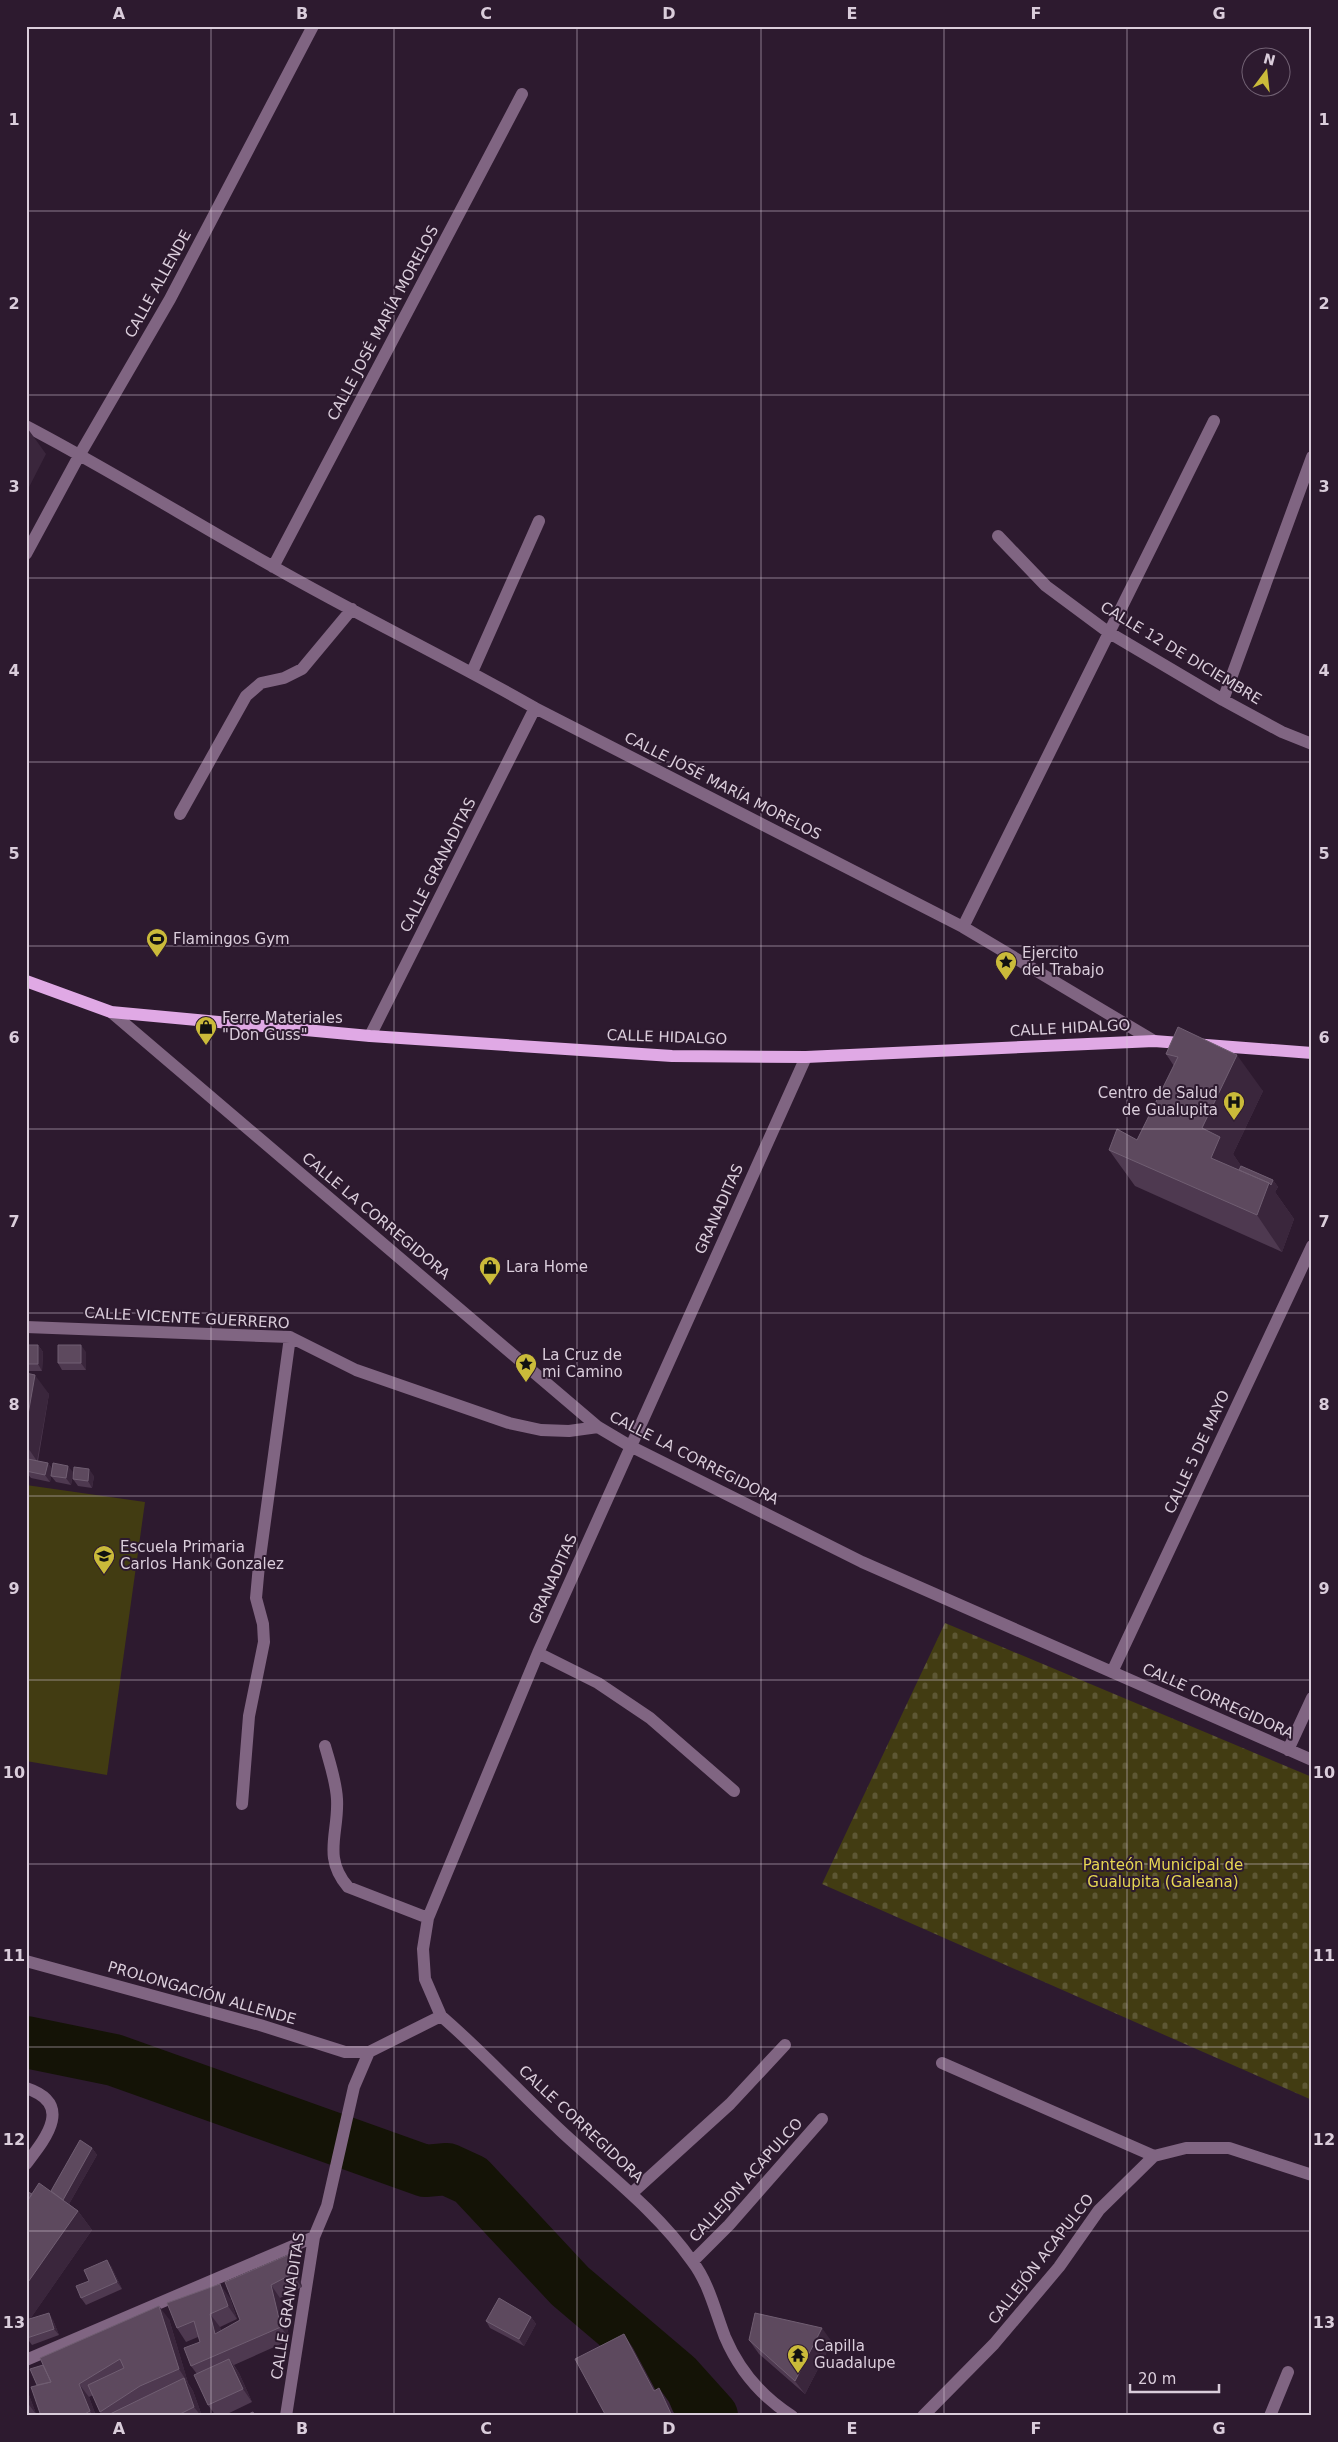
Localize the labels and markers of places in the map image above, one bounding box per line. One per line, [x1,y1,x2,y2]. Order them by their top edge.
sports icon: Flamingos Gym [145,927,169,958]
place label: Flamingos Gym [173,930,290,948]
place label: Ejercito del Trabajo [1022,944,1104,979]
place icon: Ejercito del Trabajo [994,950,1018,981]
place label: Ferre Materiales "Don Guss" [222,1009,343,1044]
shop icon: Ferre Materiales "Don Guss" [194,1015,218,1046]
place label: Centro de Salud de Gualupita [1098,1084,1218,1119]
hospital icon: Centro de Salud de Gualupita [1222,1090,1246,1121]
shop icon: Lara Home [478,1255,502,1286]
place label: Lara Home [506,1258,588,1276]
place label: La Cruz de mi Camino [542,1346,623,1381]
place icon: La Cruz de mi Camino [514,1352,538,1383]
place label: Escuela Primaria Carlos Hank Gonzalez [120,1538,284,1573]
school or university icon: Escuela Primaria Carlos Hank Gonzalez [92,1544,116,1575]
place label: Capilla Guadalupe [814,2337,895,2372]
temple icon: Capilla Guadalupe [786,2343,810,2374]

